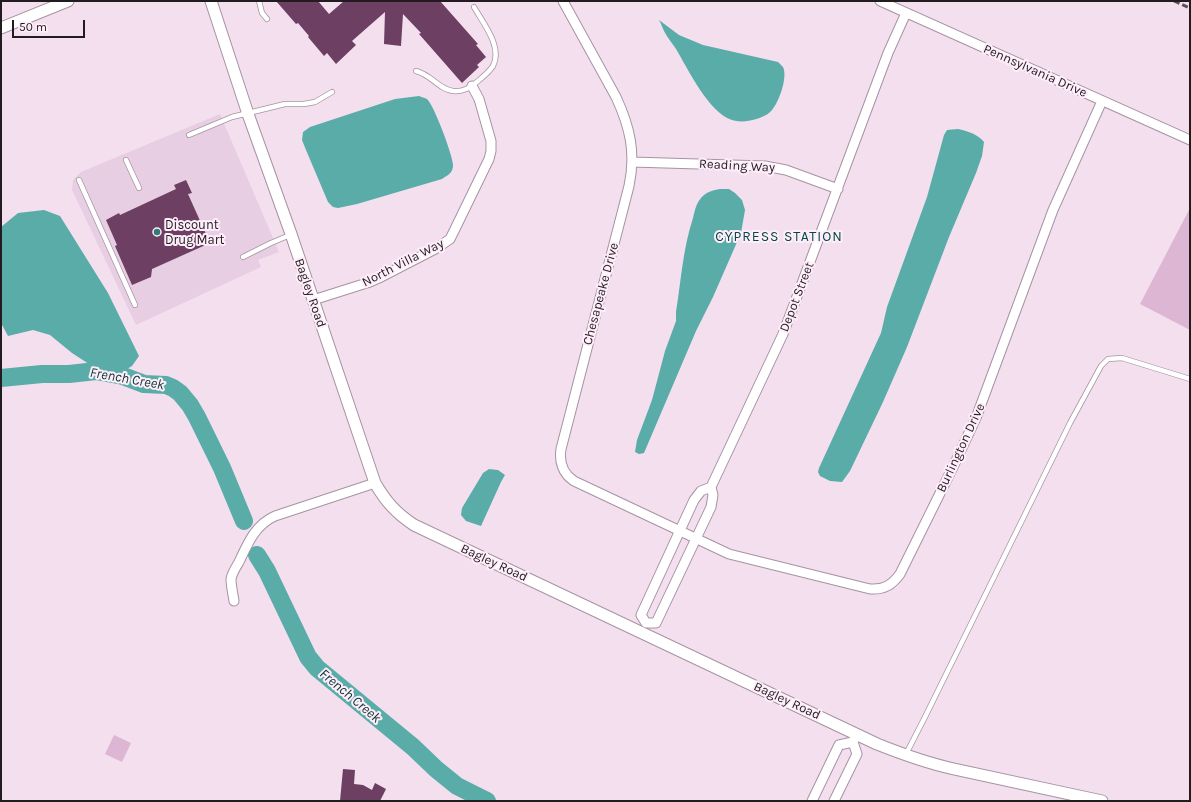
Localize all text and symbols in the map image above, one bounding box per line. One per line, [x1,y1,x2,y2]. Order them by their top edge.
scale bar [14,12,87,38]
text: 50 m [19,20,47,34]
street label: Pennsylvania Drive [981,41,1089,101]
street label: Reading Way [699,156,775,176]
place label: Discount Drug Mart [165,217,224,248]
marker: Discount Drug Mart [152,227,162,237]
district label: CYPRESS STATION [715,229,843,245]
street label: North Villa Way [360,236,446,290]
street label: Chesapeake Drive [580,241,622,347]
street label: Bagley Road [291,256,329,330]
street label: Depot Street [777,260,817,334]
water label: French Creek [89,364,165,394]
street label: Burlington Drive [934,401,988,495]
street label: Bagley Road [458,541,530,585]
water label: French Creek [316,665,384,727]
street label: Bagley Road [751,679,823,723]

